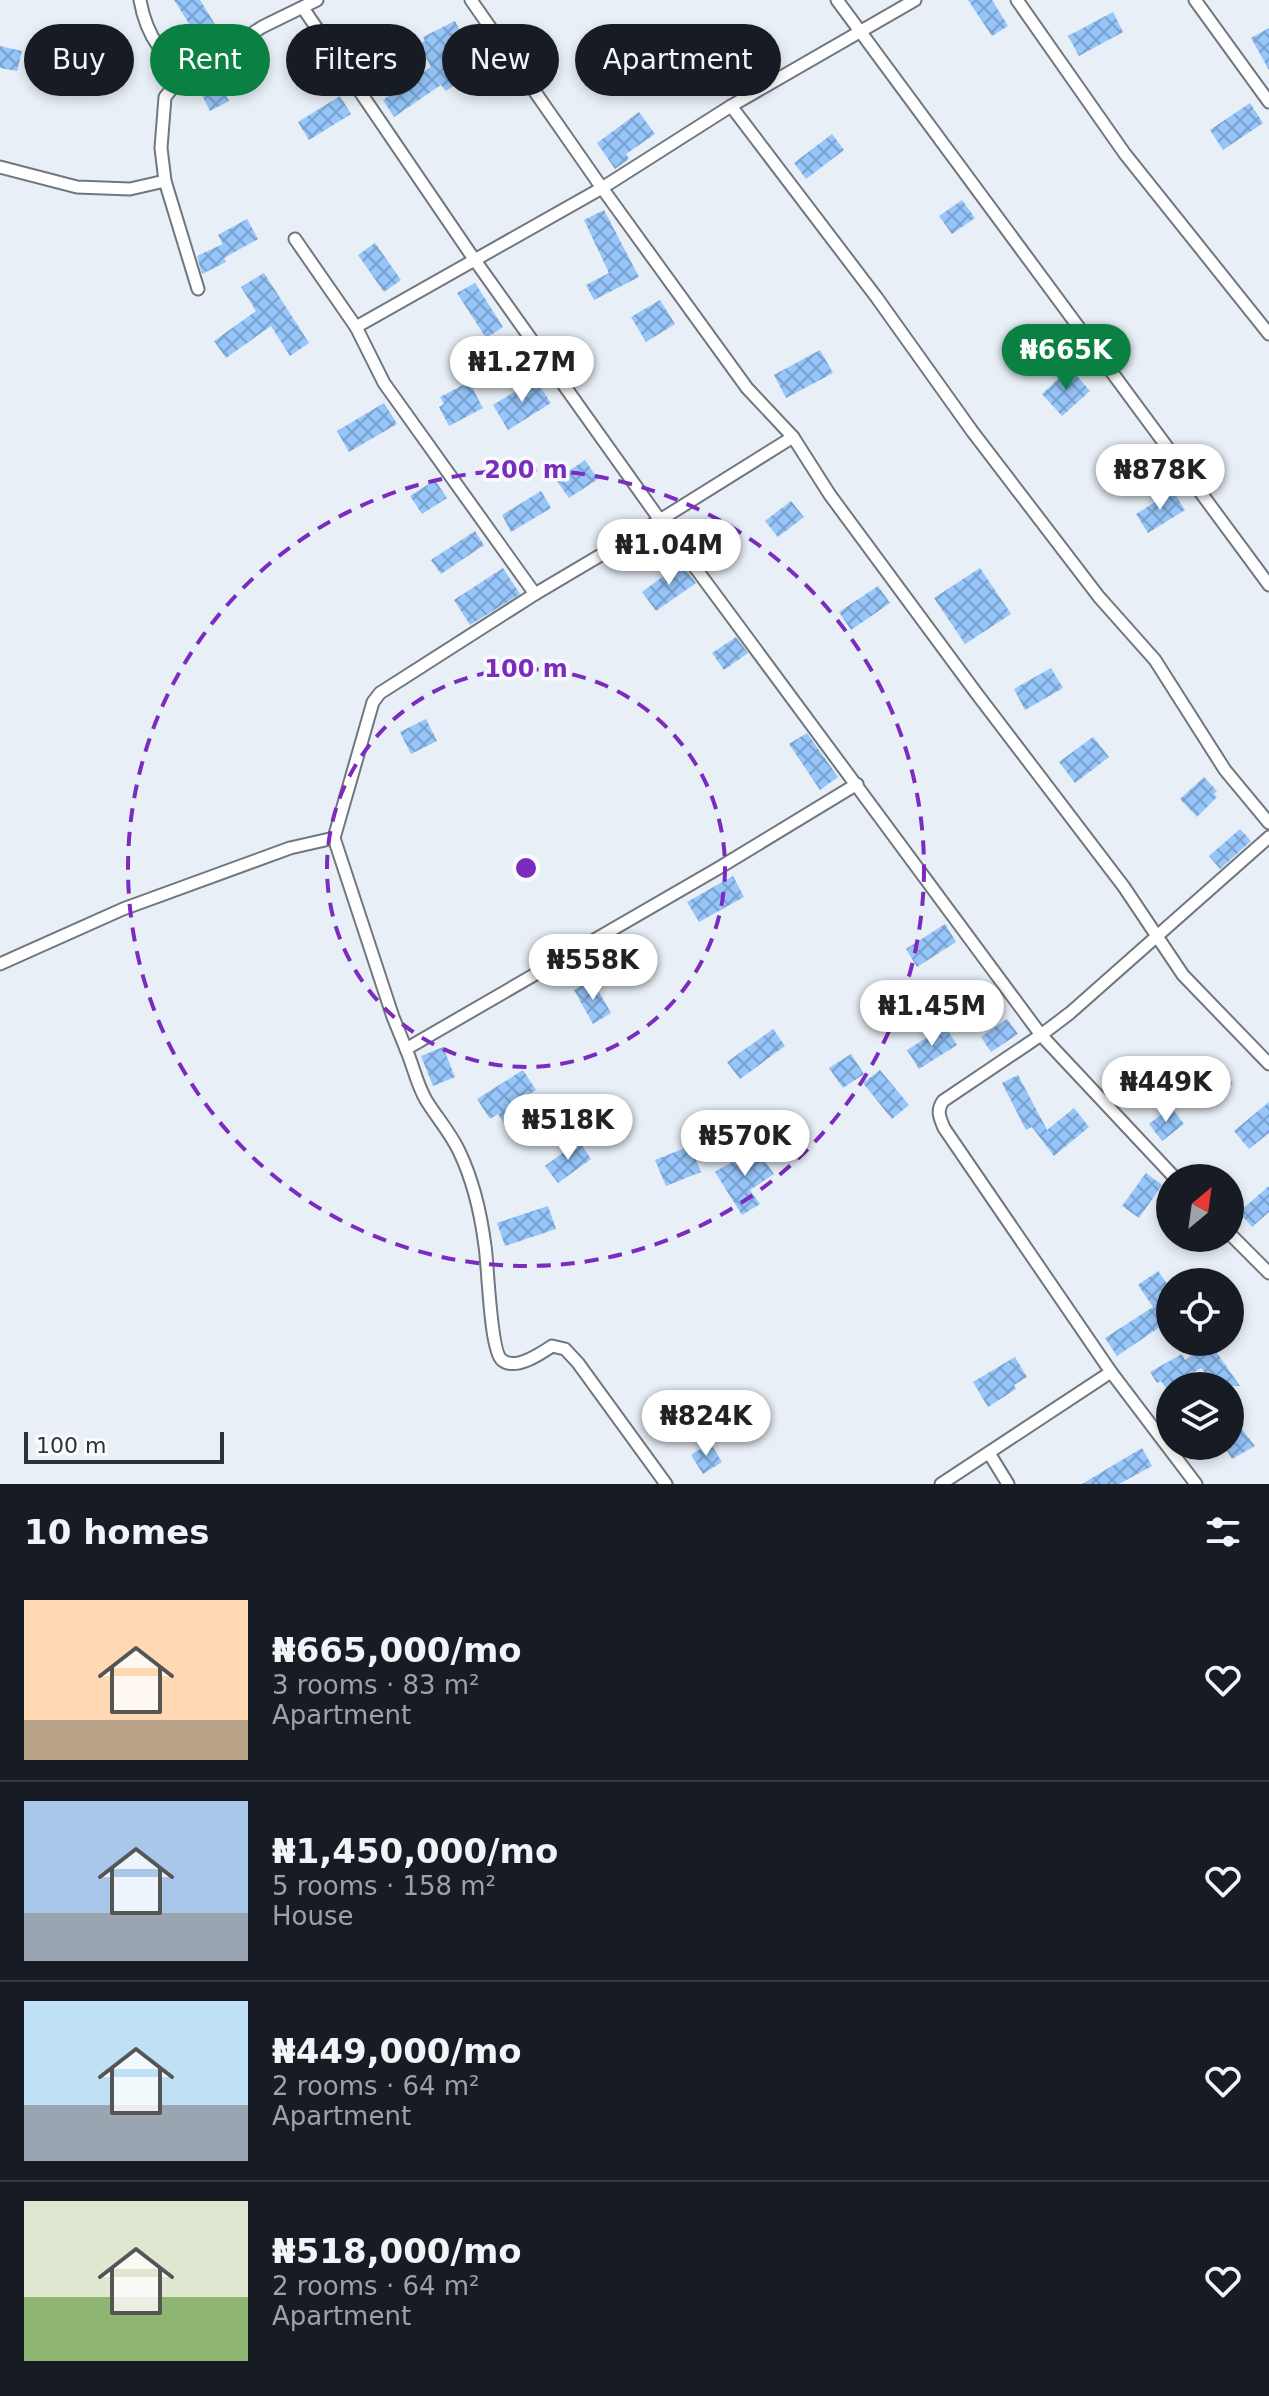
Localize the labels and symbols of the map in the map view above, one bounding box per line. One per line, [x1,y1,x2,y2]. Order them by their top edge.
pin: ₦665K [1010,324,1122,392]
pin: ₦1.27M [457,336,587,404]
pin: ₦878K [1104,444,1216,512]
text: 200 m [484,456,568,484]
pin: ₦1.04M [604,519,734,587]
text: 100 m [484,655,568,683]
centre of rings [512,854,540,882]
pin: ₦558K [537,934,649,1002]
pin: ₦1.45M [867,980,997,1048]
pin: ₦449K [1110,1056,1222,1124]
pin: ₦518K [512,1094,624,1162]
pin: ₦570K [689,1110,801,1178]
north arrow [1156,1164,1244,1252]
pin: ₦824K [650,1390,762,1458]
scale bar [24,1428,224,1464]

